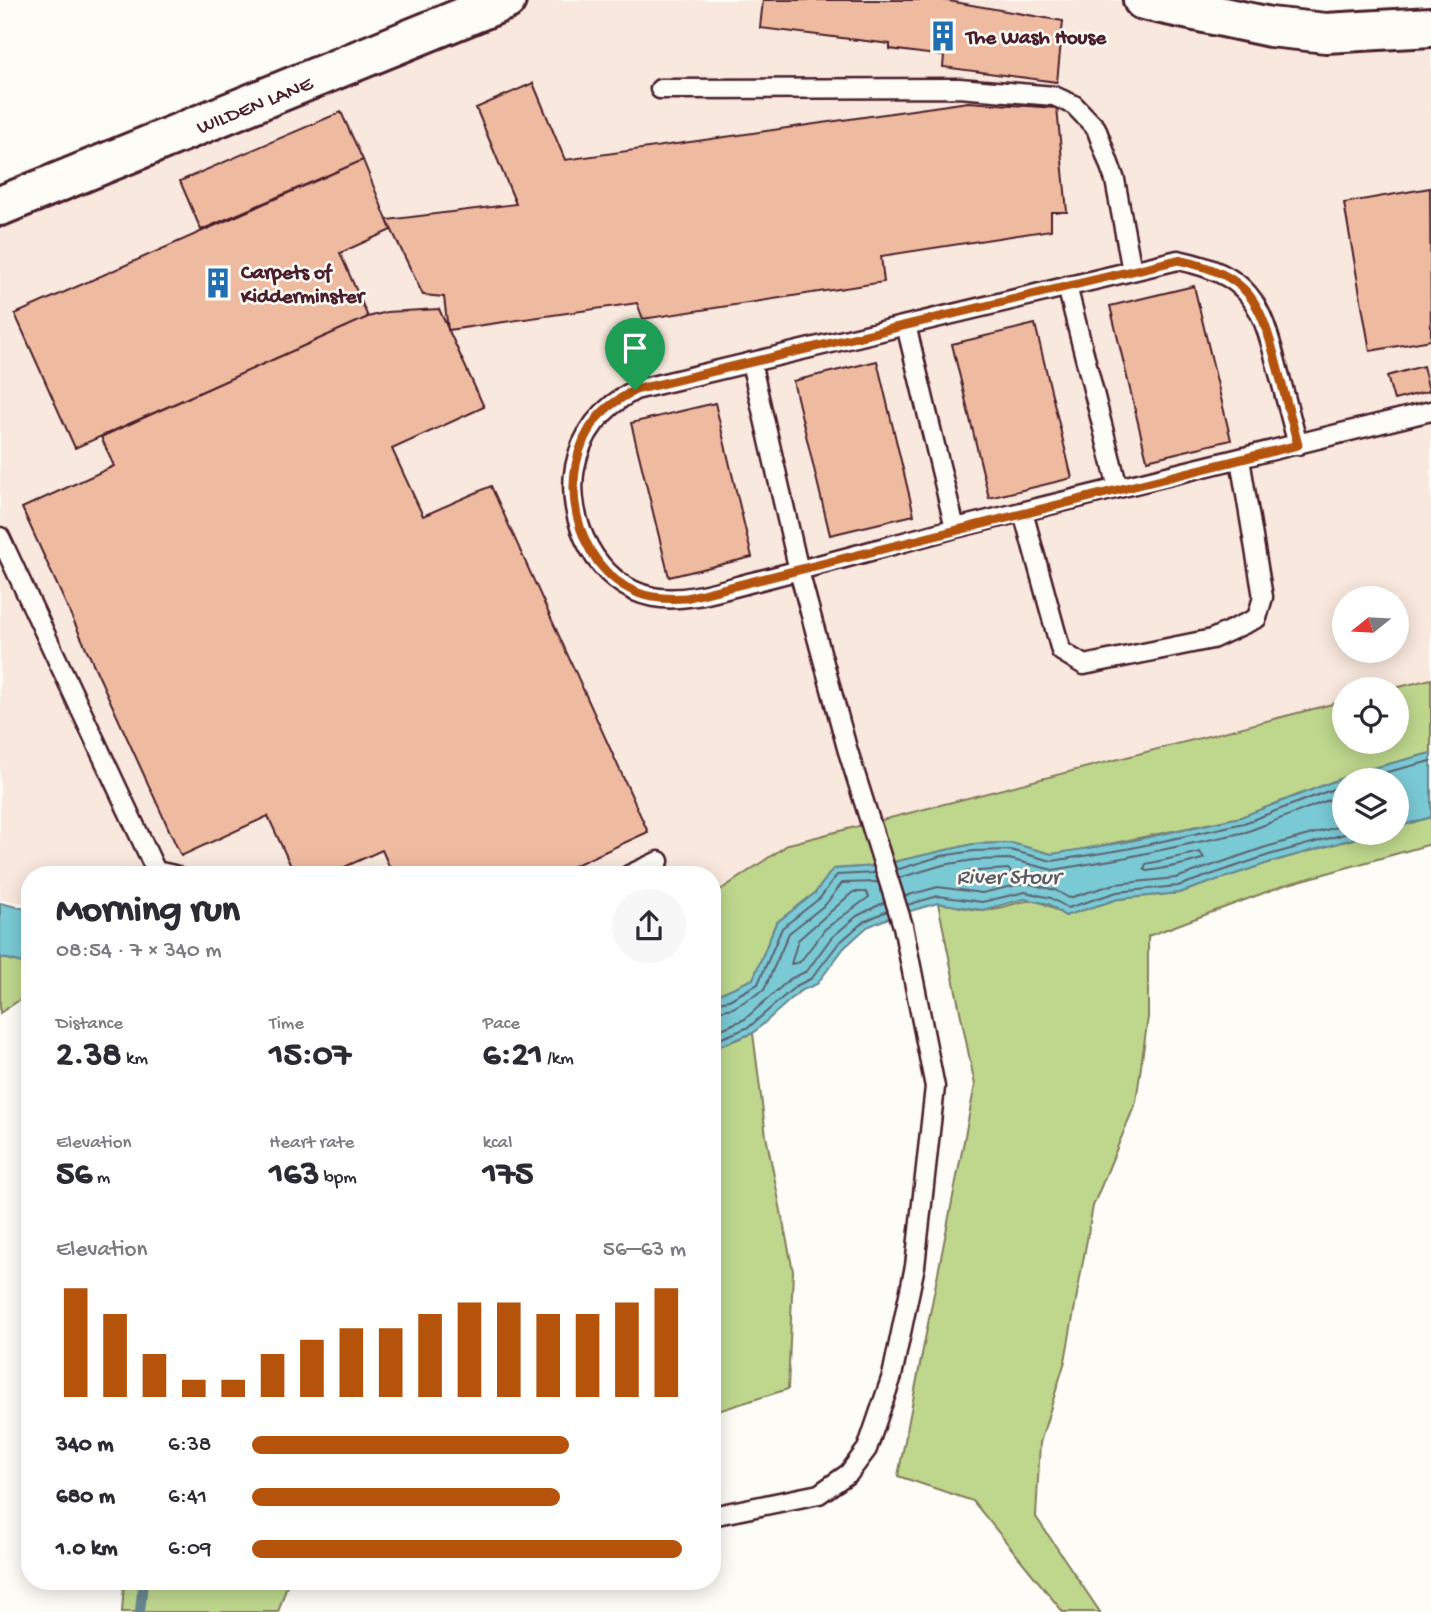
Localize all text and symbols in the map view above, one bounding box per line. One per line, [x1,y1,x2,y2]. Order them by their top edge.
building icon: The Wash House [926,19,960,53]
place label: The Wash House [964,27,1107,52]
street label: WILDEN LANE [194,72,318,142]
place label: Carpets of Kidderminster [240,262,367,311]
building icon: Carpets of Kidderminster [201,266,235,300]
pin [605,318,665,390]
icon: arrive [616,329,654,367]
north arrow [1332,586,1409,663]
map controls [1332,586,1409,845]
button: locate [1332,677,1409,754]
button: layers [1332,768,1409,845]
water label: River Stour [956,865,1065,892]
button: share [612,889,686,963]
text: Morning run [56,890,240,934]
text: 08:54 · 7 × 340 m [56,938,222,965]
text: Distance [56,1013,123,1036]
text: Time [269,1013,304,1036]
text: Pace [483,1013,520,1036]
text: 2.38 [56,1036,122,1077]
text: 15:07 [269,1036,351,1077]
text: 6:21 [483,1036,543,1077]
text: km [122,1048,148,1071]
text: /km [543,1048,574,1071]
text: Elevation [56,1132,132,1155]
text: Heart rate [269,1132,354,1155]
text: kcal [483,1132,512,1155]
text: 56 [56,1155,92,1196]
text: 163 [269,1155,319,1196]
text: 175 [483,1155,533,1196]
text: m [92,1167,110,1190]
text: bpm [319,1167,357,1190]
text: Elevation [56,1237,147,1264]
text: 56–63 m [603,1237,686,1264]
text: 340 m [56,1432,114,1459]
text: 6:38 [168,1432,211,1459]
text: 680 m [56,1484,115,1511]
text: 6:41 [168,1484,207,1511]
text: 1.0 km [56,1536,118,1563]
text: 6:09 [168,1536,211,1563]

